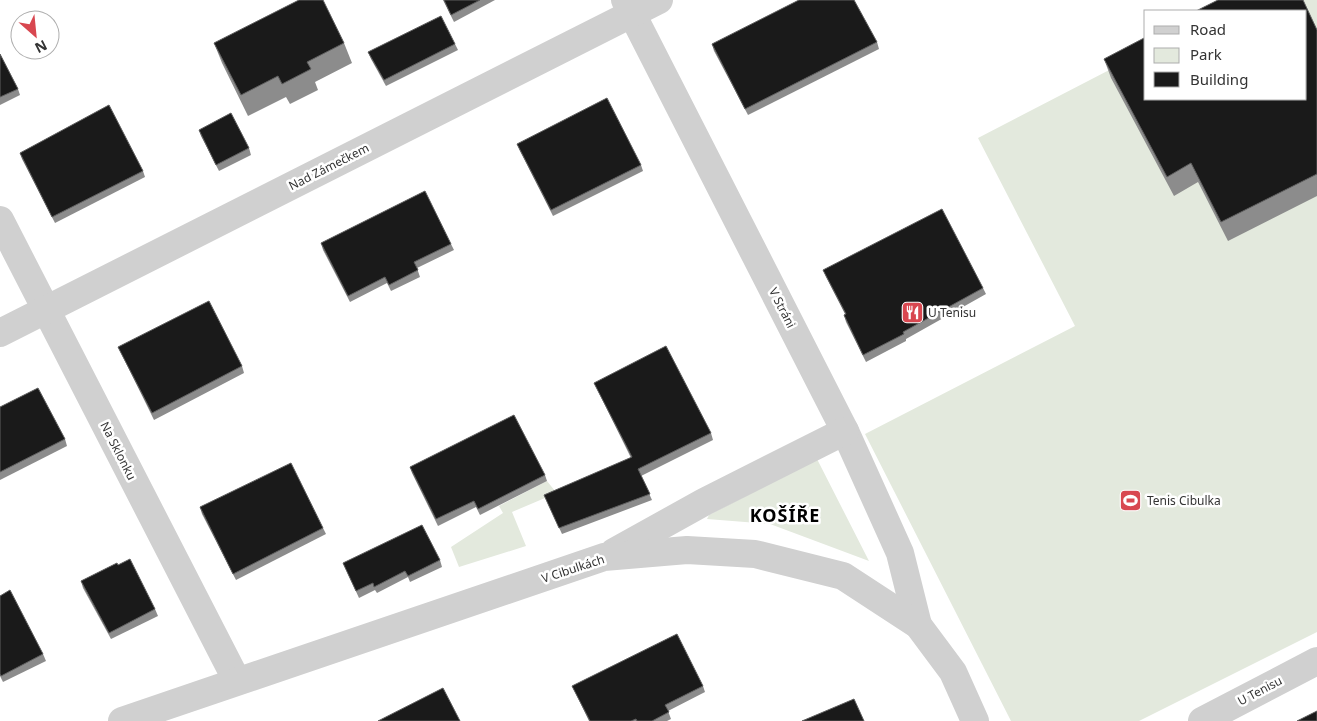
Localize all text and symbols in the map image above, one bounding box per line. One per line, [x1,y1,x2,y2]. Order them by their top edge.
north arrow [10,10,60,60]
legend [1144,10,1307,100]
text: Road [1190,19,1226,39]
text: N [32,36,51,58]
text: Park [1190,44,1222,64]
text: Building [1190,69,1248,89]
street label: Nad Zámečkem [286,139,372,194]
street label: V Stráni [765,285,800,331]
restaurant icon: U Tenisu [900,301,924,325]
place label: U Tenisu [928,304,976,321]
street label: Na Sklonku [96,419,140,483]
sports icon: Tenis Cibulka [1119,489,1143,513]
place label: Tenis Cibulka [1147,492,1221,509]
district label: KOŠÍŘE [750,503,820,527]
street label: V Cibulkách [539,550,606,587]
street label: U Tenisu [1235,672,1285,709]

